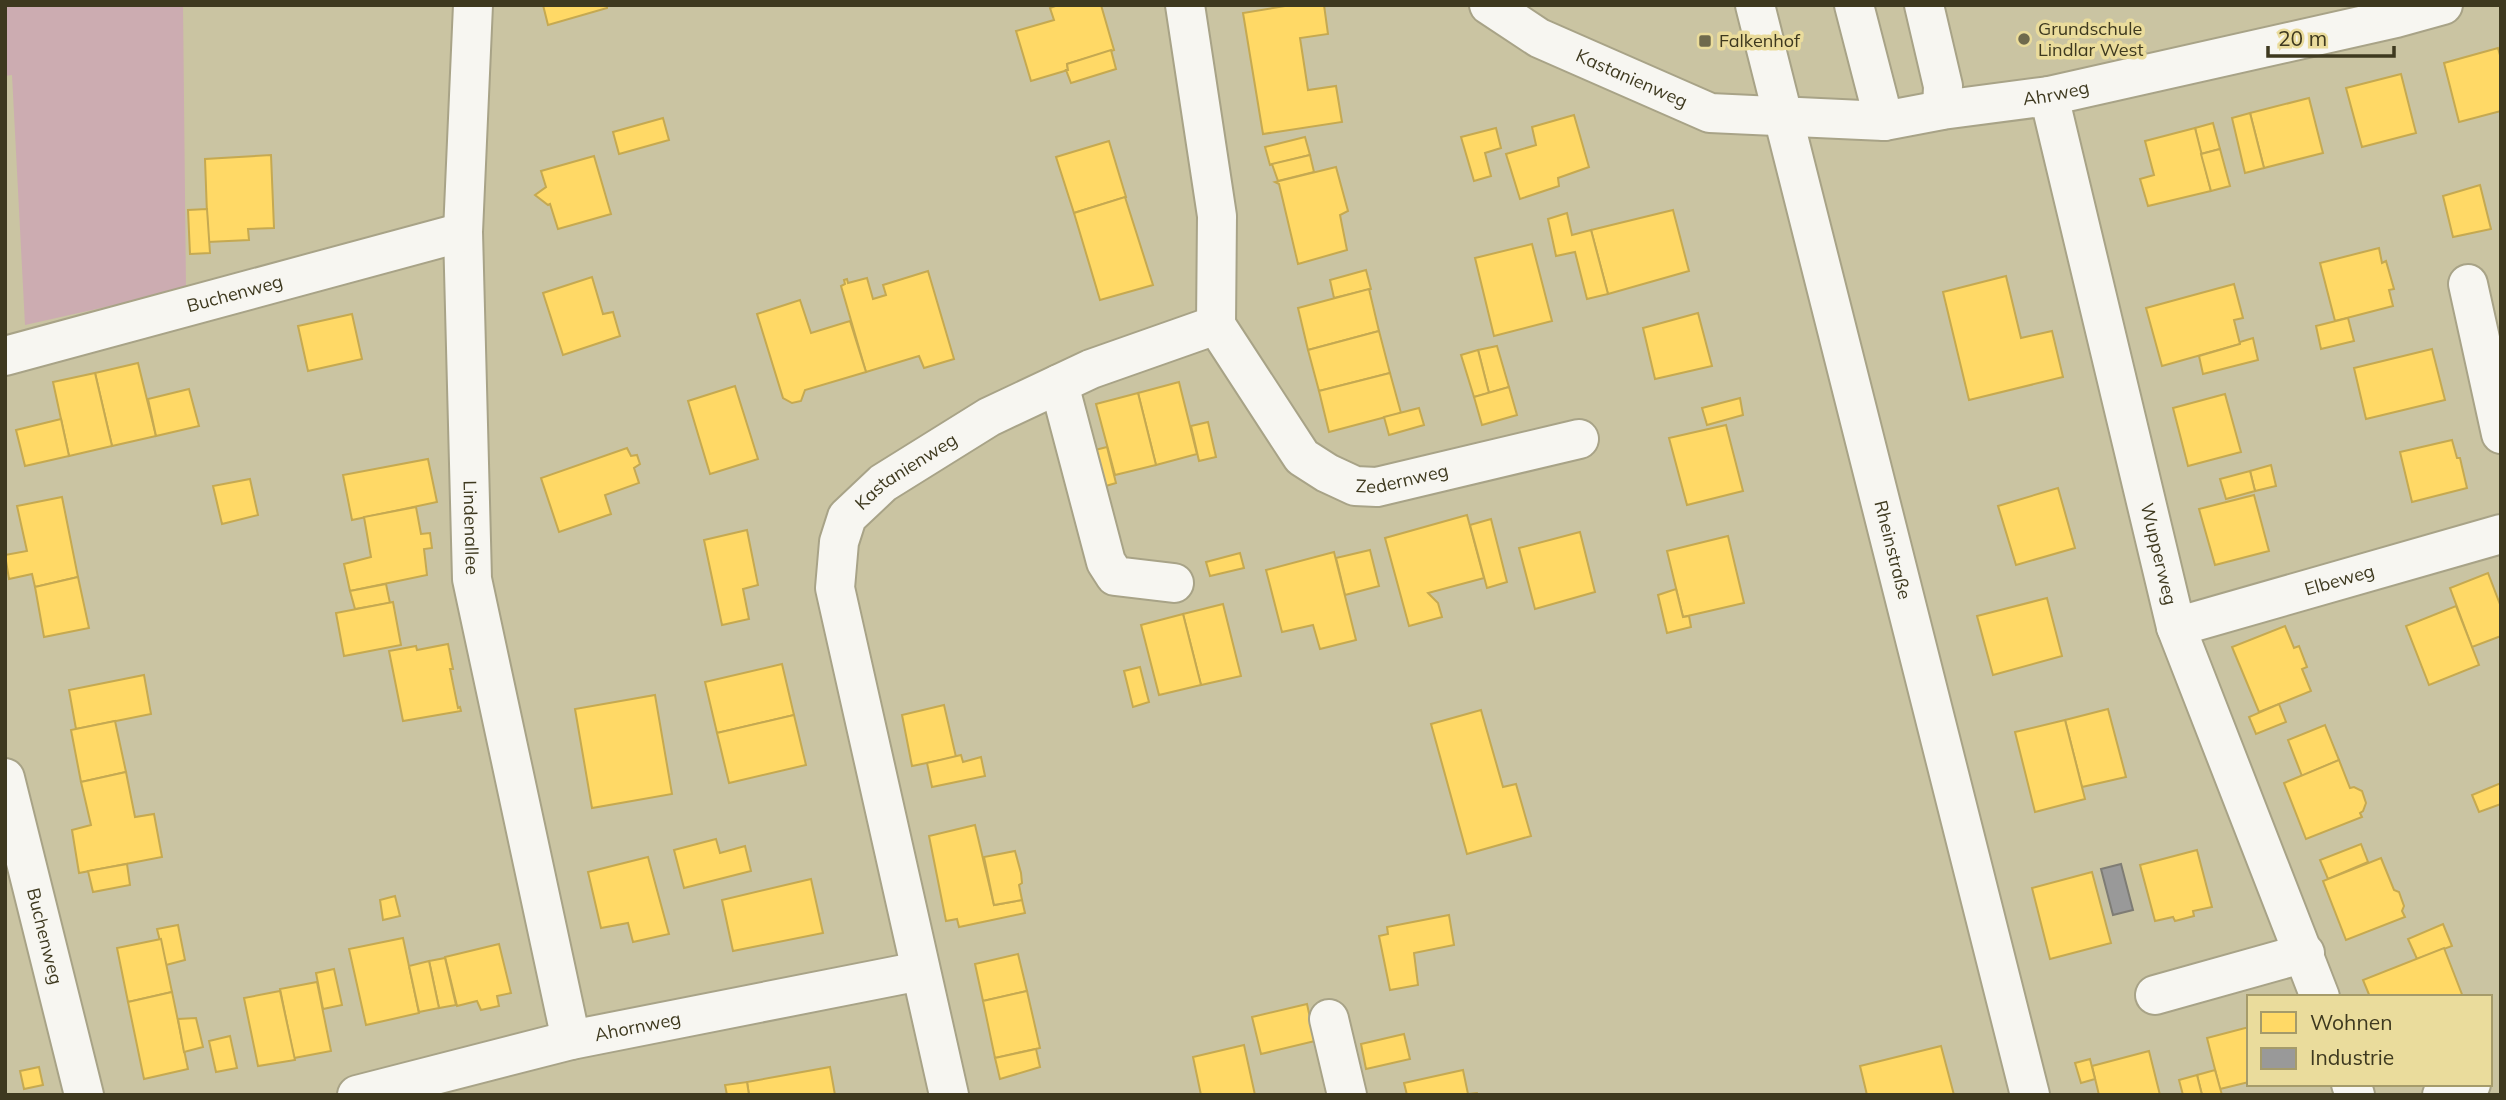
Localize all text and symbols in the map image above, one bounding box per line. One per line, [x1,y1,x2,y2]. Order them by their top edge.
scale bar [2268,14,2394,58]
place label: Grundschule Lindlar West [2038,17,2144,61]
text: 20 m [2278,25,2327,51]
place label: Falkenhof [1719,29,1801,52]
marker: Grundschule Lindlar West [2016,31,2032,47]
marker: Falkenhof [1697,33,1713,49]
street label: Kastanienweg [1572,44,1691,113]
street label: Ahrweg [2021,75,2091,110]
street label: Buchenweg [184,269,285,317]
street label: Kastanienweg [850,428,961,515]
street label: Zedernweg [1355,458,1450,498]
street label: Lindenallee [458,480,484,575]
street label: Rheinstraße [1869,498,1917,602]
street label: Wupperweg [2136,501,2182,607]
street label: Elbeweg [2302,559,2377,601]
street label: Buchenweg [22,885,68,987]
legend [2247,995,2492,1086]
street label: Ahornweg [593,1007,683,1046]
text: Wohnen [2310,1009,2392,1035]
text: Industrie [2310,1044,2394,1070]

